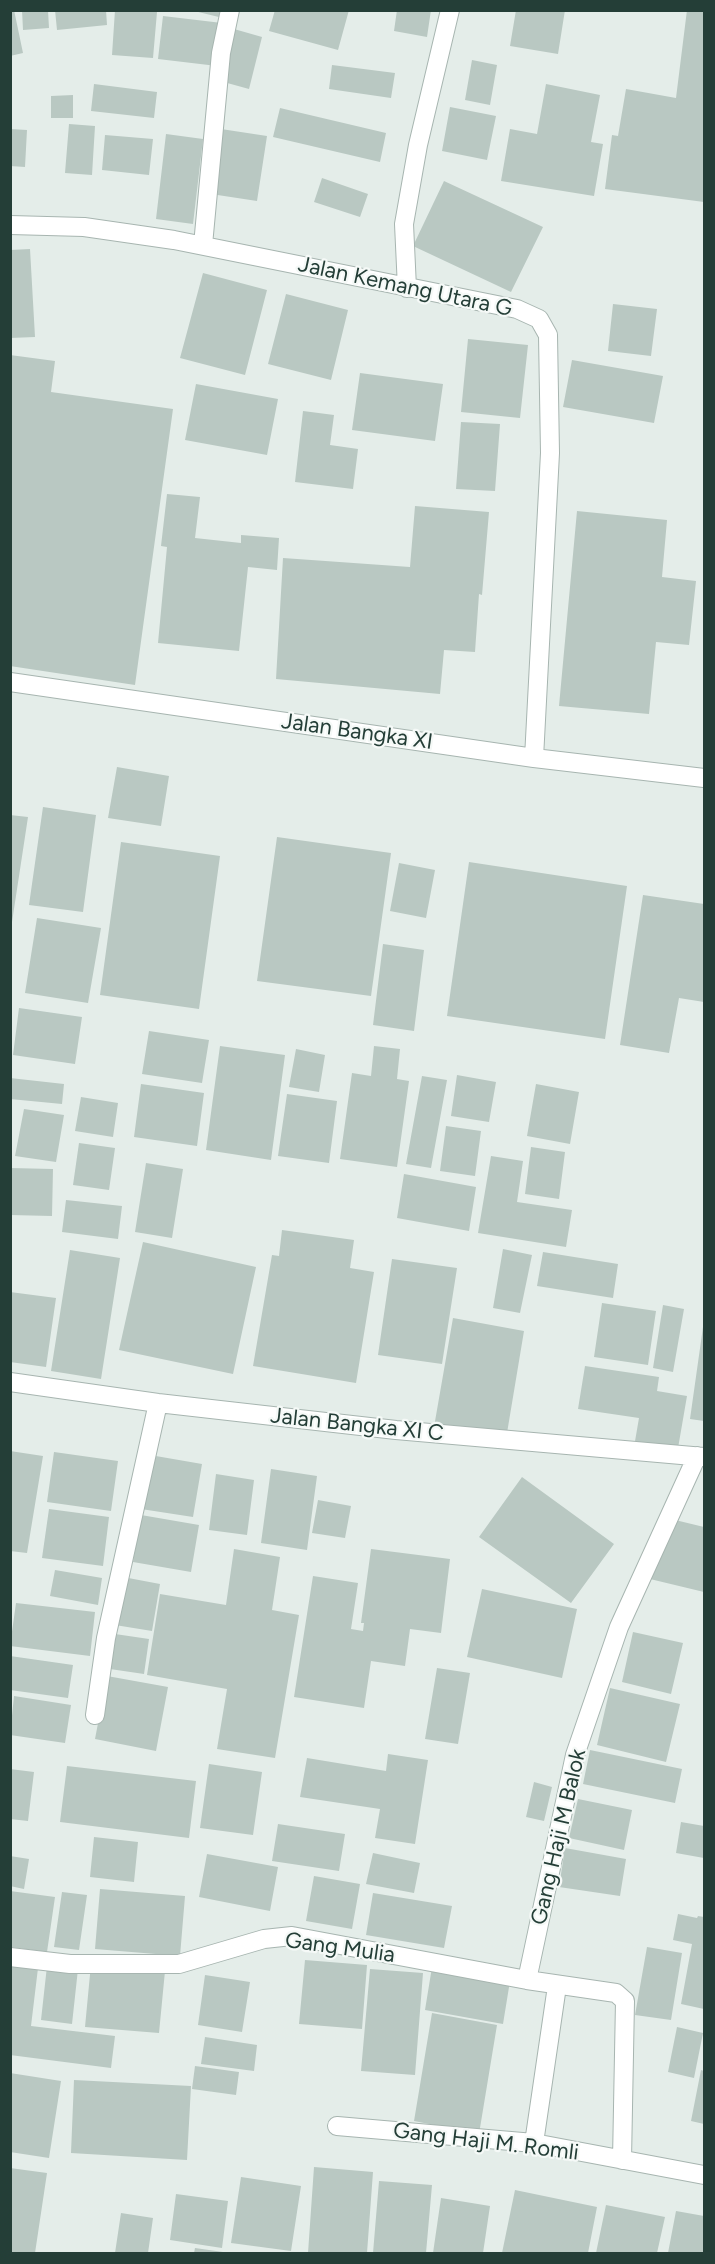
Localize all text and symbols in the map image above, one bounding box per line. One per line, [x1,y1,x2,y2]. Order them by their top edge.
street label: Jalan Kemang Utara G [296,251,514,323]
street label: Jalan Bangka XI [280,708,434,756]
street label: Jalan Bangka XI C [269,1403,445,1447]
street label: Gang Haji M Balok [526,1746,592,1928]
street label: Gang Mulia [283,1927,397,1969]
street label: Gang Haji M. Romli [392,2118,580,2166]

